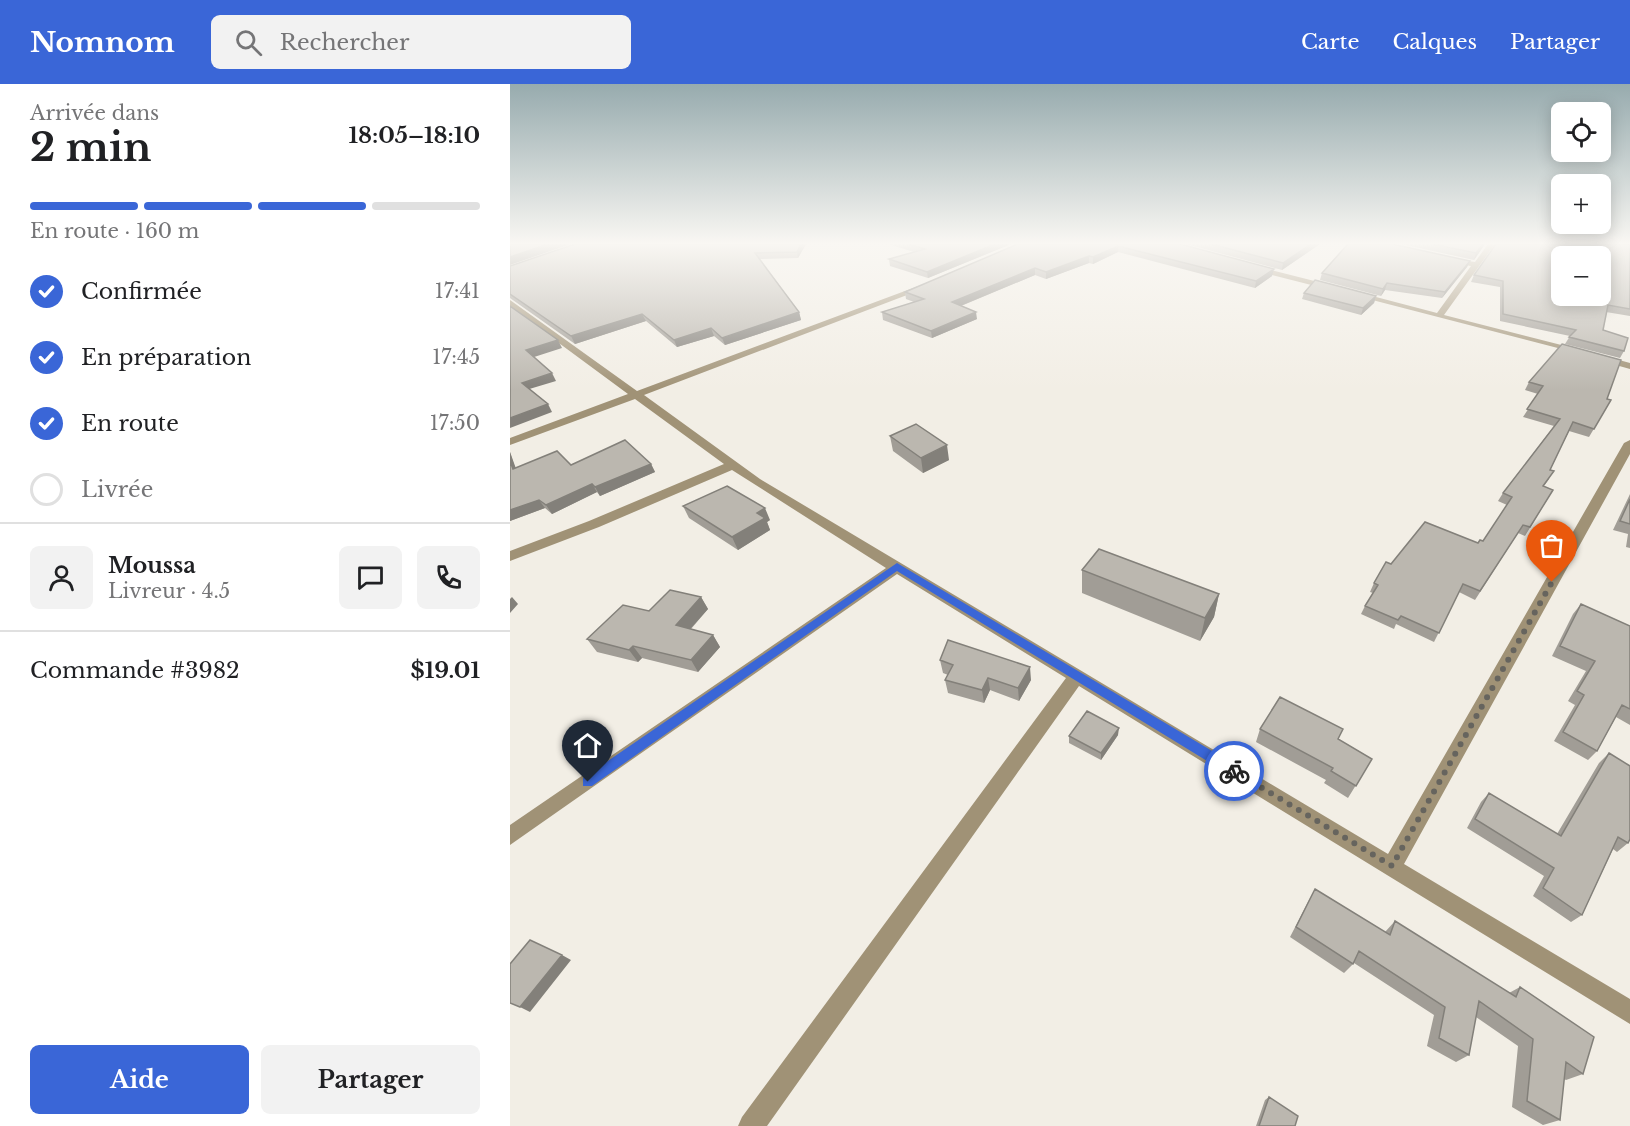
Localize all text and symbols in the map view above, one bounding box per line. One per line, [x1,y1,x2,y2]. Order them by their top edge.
search box [211,15,631,69]
text: Nomnom [30,25,175,60]
icon: search [232,26,265,59]
text: Rechercher [280,29,409,56]
text: Carte [1301,29,1359,55]
text: Calques [1392,29,1477,55]
text: Partager [1510,29,1600,55]
text: Arrivée dans [30,101,159,125]
map controls [1551,102,1611,306]
button: locate [1551,102,1611,162]
text: 18:05–18:10 [348,122,480,149]
text: 2 min [30,123,151,172]
button: + [1551,174,1611,234]
text: En route · 160 m [30,219,199,243]
button: − [1551,246,1611,306]
icon: check [30,275,63,308]
text: Confirmée [81,278,202,305]
text: 17:41 [435,279,480,303]
icon: check [30,341,63,374]
text: En préparation [81,344,251,371]
text: 17:45 [432,345,480,369]
icon: check [30,407,63,440]
text: En route [81,410,179,437]
text: 17:50 [430,411,480,435]
text: Livrée [81,476,153,503]
pin [1526,520,1577,582]
icon: bag [1535,529,1568,562]
button: person [30,546,93,609]
button: chat [339,546,402,609]
button: phone [417,546,480,609]
text: Moussa [108,552,196,579]
text: Livreur · 4.5 [108,579,230,603]
text: Commande #3982 [30,657,240,684]
text: $19.01 [411,657,480,684]
pin [562,720,613,782]
icon: home [571,729,604,762]
courier [1204,741,1264,801]
icon: bike [1218,755,1251,788]
button: Aide [30,1045,249,1114]
button: Partager [261,1045,480,1114]

